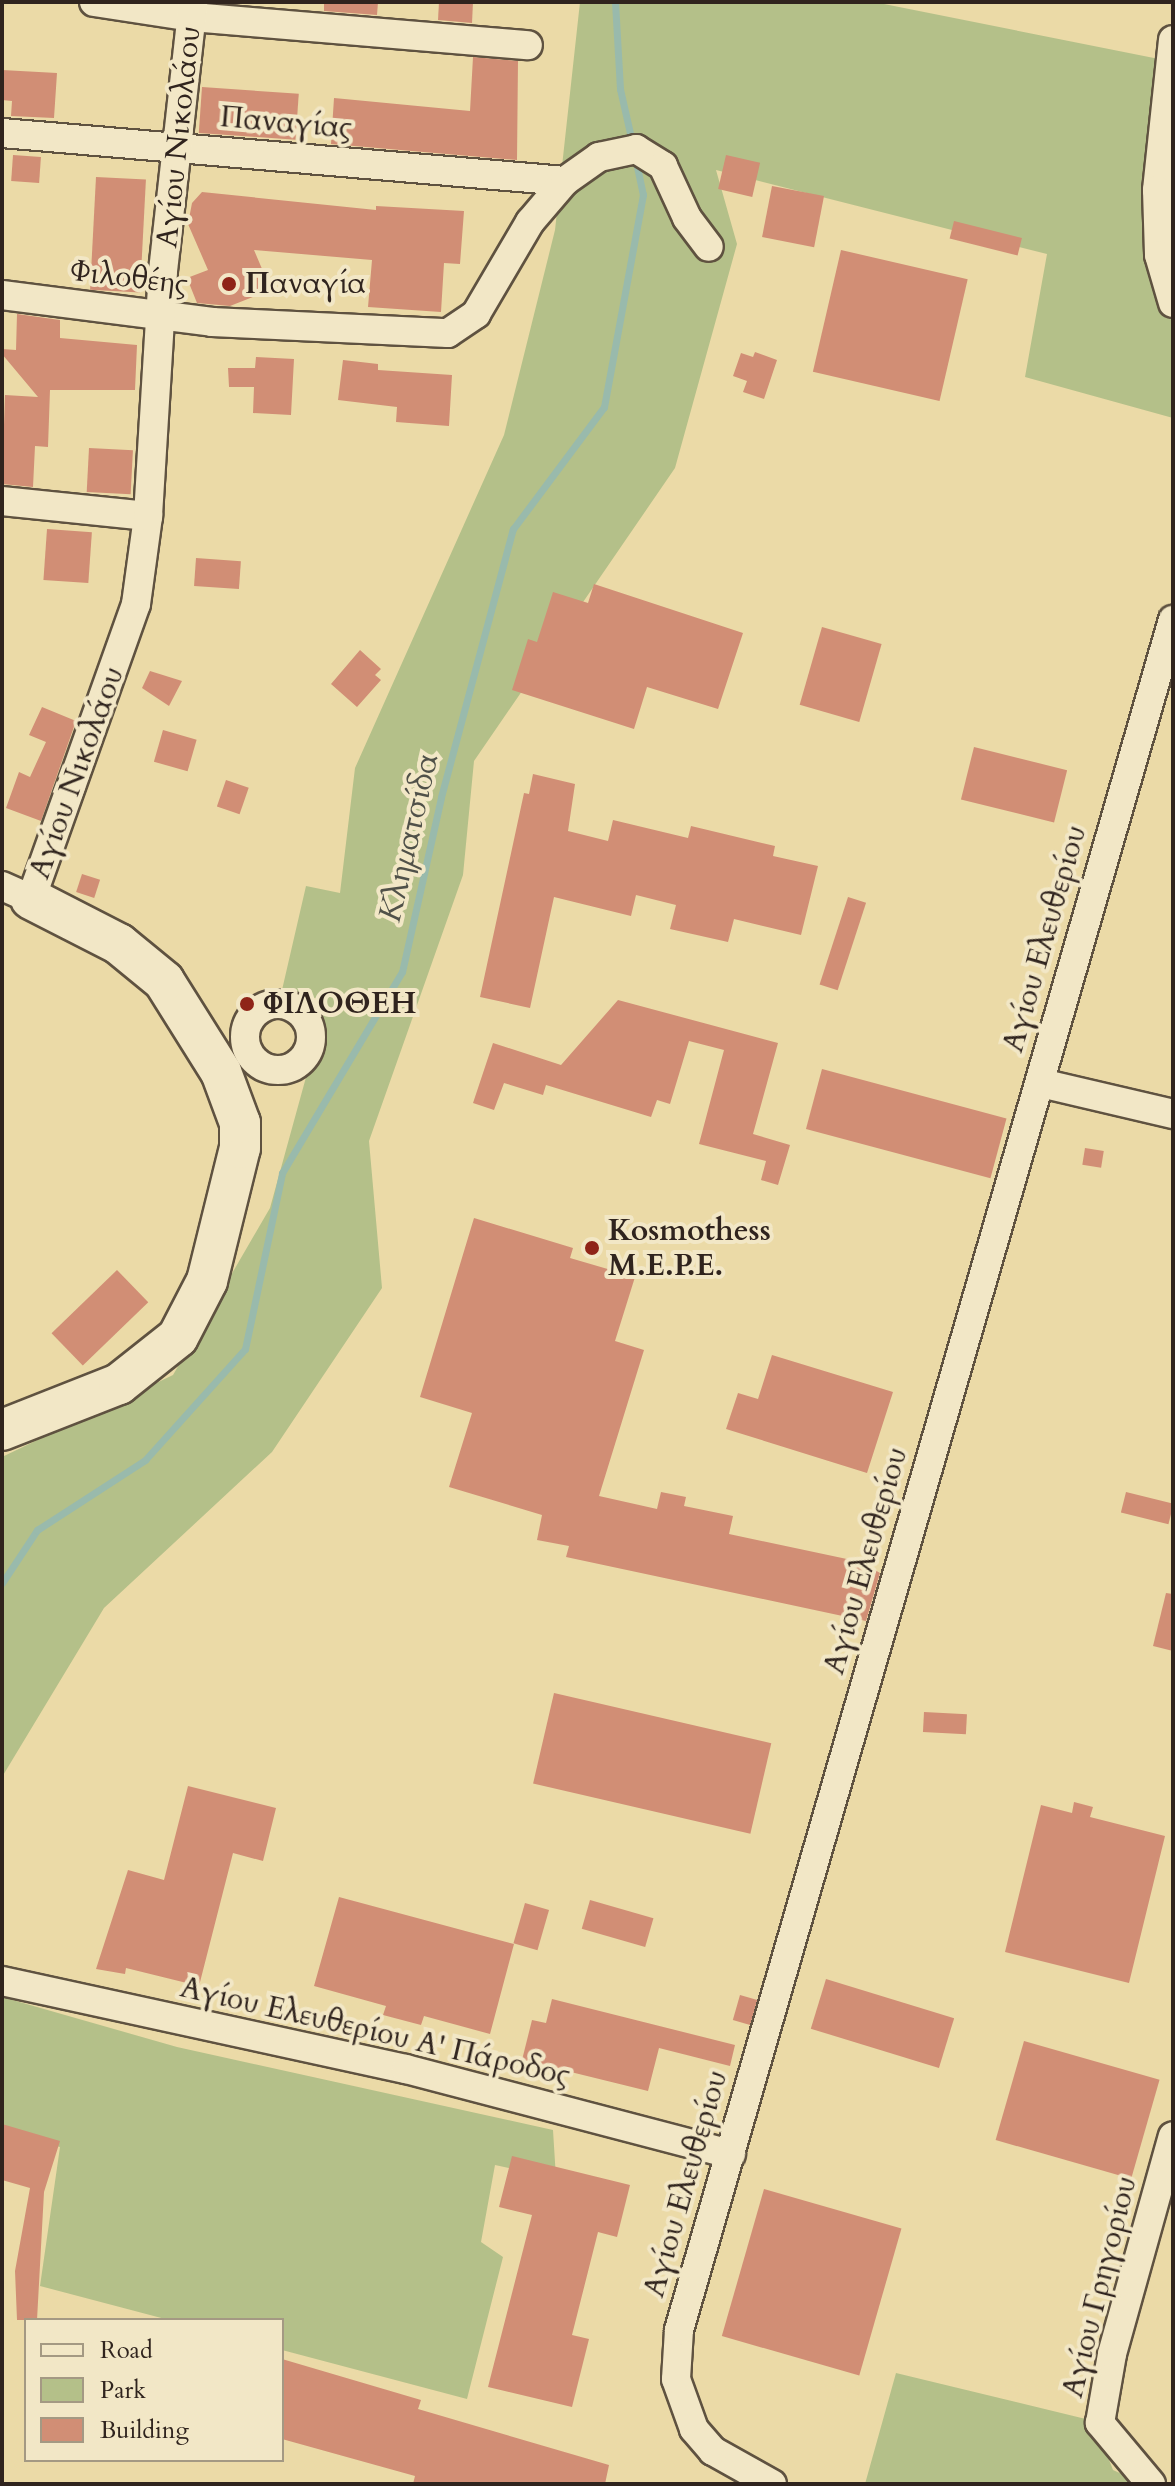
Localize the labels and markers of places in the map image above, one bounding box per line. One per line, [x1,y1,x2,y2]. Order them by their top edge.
place label: Παναγία [245,266,366,302]
marker: Παναγία [220,275,238,293]
place label: ΦΙΛΟΘΕΗ [263,986,416,1022]
marker: ΦΙΛΟΘΕΗ [238,995,256,1013]
place label: Kosmothess M.E.P.E. [608,1213,771,1284]
marker: Kosmothess M.E.P.E. [583,1239,601,1257]

